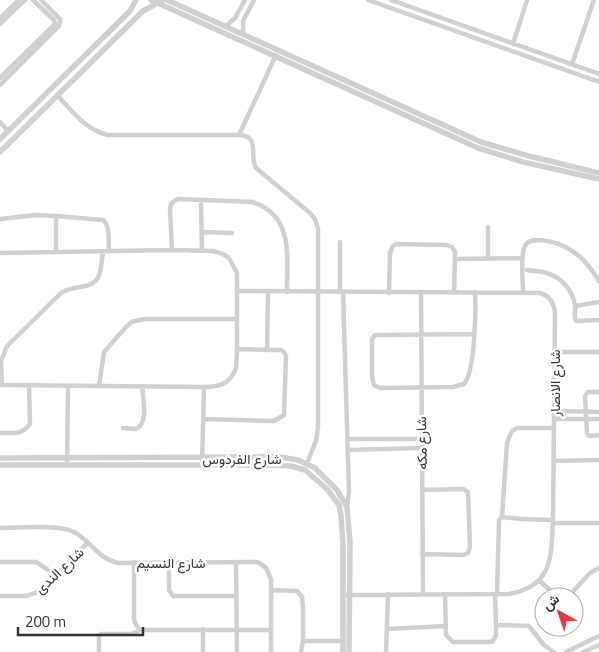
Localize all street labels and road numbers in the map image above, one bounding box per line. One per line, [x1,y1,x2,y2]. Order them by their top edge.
street label: شارع الانصار [544,350,566,417]
street label: شارع مكه [410,416,433,470]
street label: شارع الفردوس [202,448,282,470]
street label: شارع الندى [30,542,89,599]
street label: شارع النسيم [136,552,206,574]

